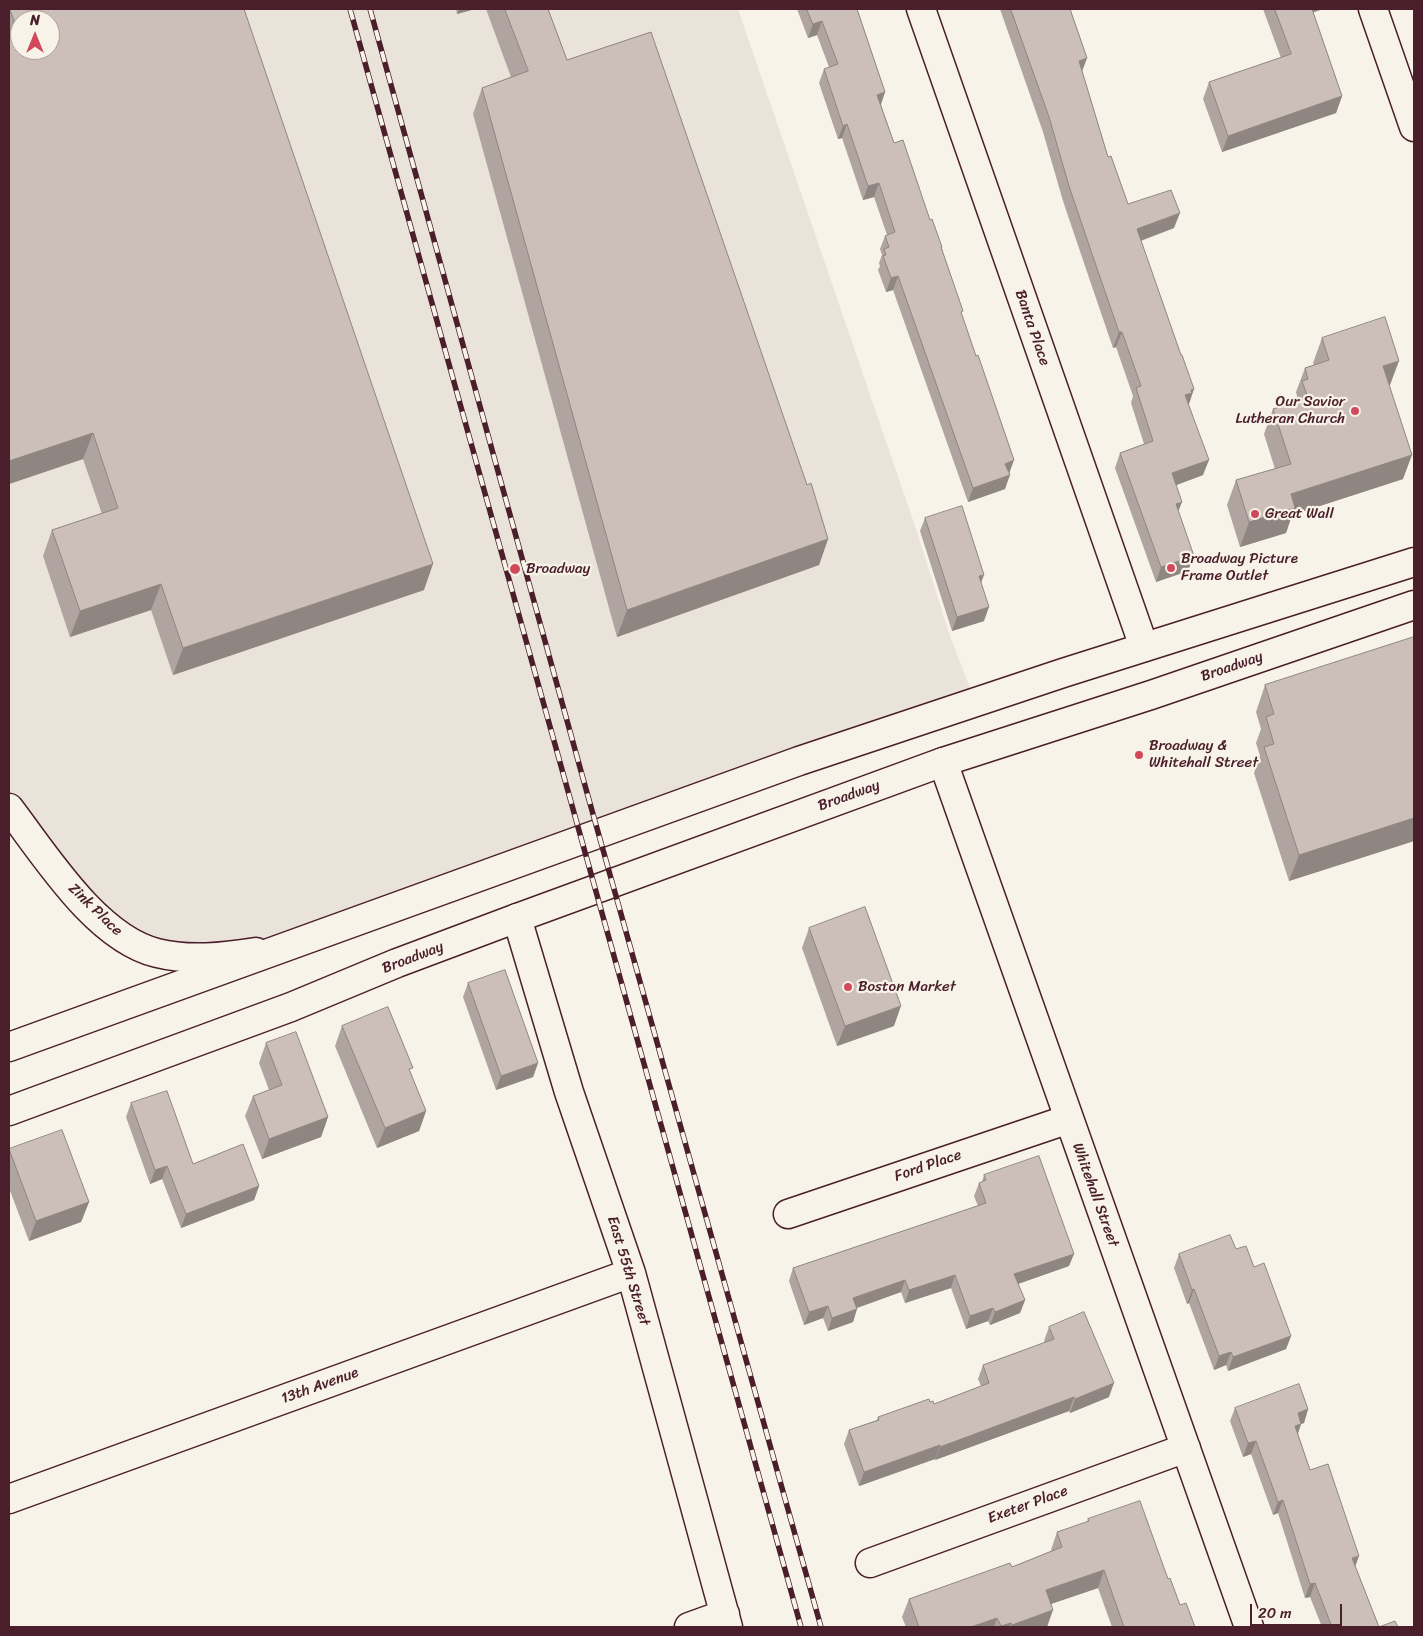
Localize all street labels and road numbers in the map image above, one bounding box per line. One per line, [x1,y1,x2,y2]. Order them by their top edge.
street label: Banta Place [1011,288,1053,368]
street label: Broadway [1199,648,1265,686]
street label: Broadway [816,777,882,815]
street label: Zink Place [64,880,126,940]
street label: Broadway [380,938,446,978]
street label: Whitehall Street [1068,1141,1122,1249]
street label: Ford Place [892,1146,964,1186]
street label: East 55th Street [603,1214,653,1328]
street label: 13th Avenue [279,1364,361,1408]
street label: Exeter Place [985,1482,1071,1528]

